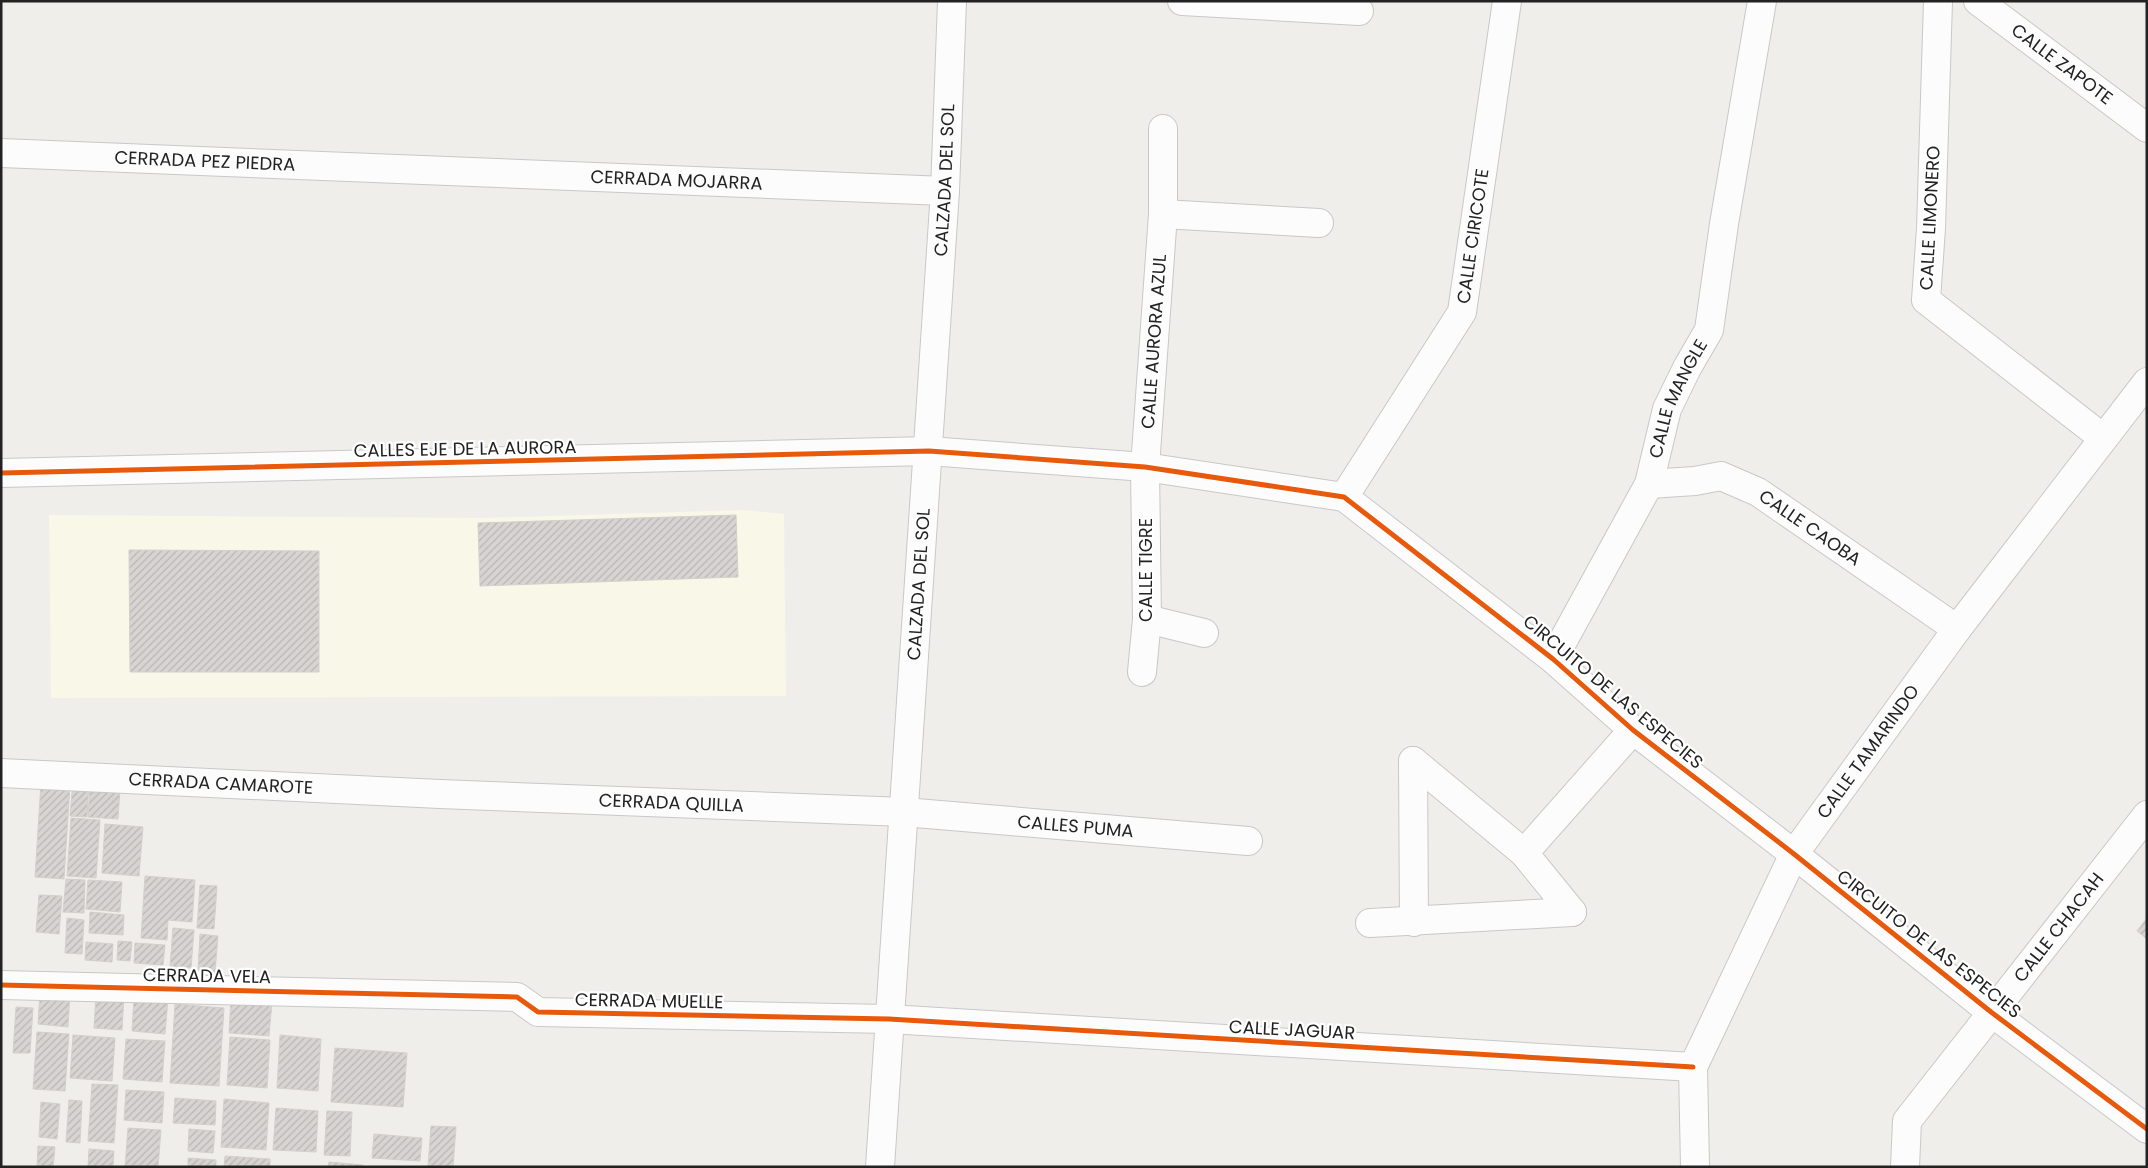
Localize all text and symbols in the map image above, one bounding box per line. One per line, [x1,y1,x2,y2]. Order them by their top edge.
street label: CALLE ZAPOTE [2006,17,2118,110]
street label: CALZADA DEL SOL [928,103,960,257]
street label: CERRADA PEZ PIEDRA [114,145,296,177]
street label: CALLE LIMONERO [1913,145,1946,291]
street label: CERRADA MOJARRA [590,164,763,196]
street label: CALLE CIRICOTE [1450,167,1495,305]
street label: CALLE AURORA AZUL [1135,253,1172,430]
street label: CALLE MANGLE [1643,335,1713,461]
street label: CALLES EJE DE LA AURORA [353,434,577,463]
street label: CALLE CAOBA [1754,483,1866,571]
street label: CALZADA DEL SOL [901,507,936,661]
street label: CALLE TIGRE [1133,518,1158,622]
street label: CIRCUITO DE LAS ESPECIES [1518,609,1709,774]
street label: CALLE TAMARINDO [1811,679,1925,824]
street label: CERRADA CAMAROTE [128,766,314,800]
street label: CERRADA QUILLA [598,787,744,818]
street label: CALLES PUMA [1017,809,1135,843]
street label: CIRCUITO DE LAS ESPECIES [1832,864,2027,1024]
street label: CALLE CHACAH [2008,867,2109,987]
street label: CERRADA VELA [143,962,271,989]
street label: CERRADA MUELLE [575,987,723,1014]
street label: CALLE JAGUAR [1228,1014,1356,1045]

